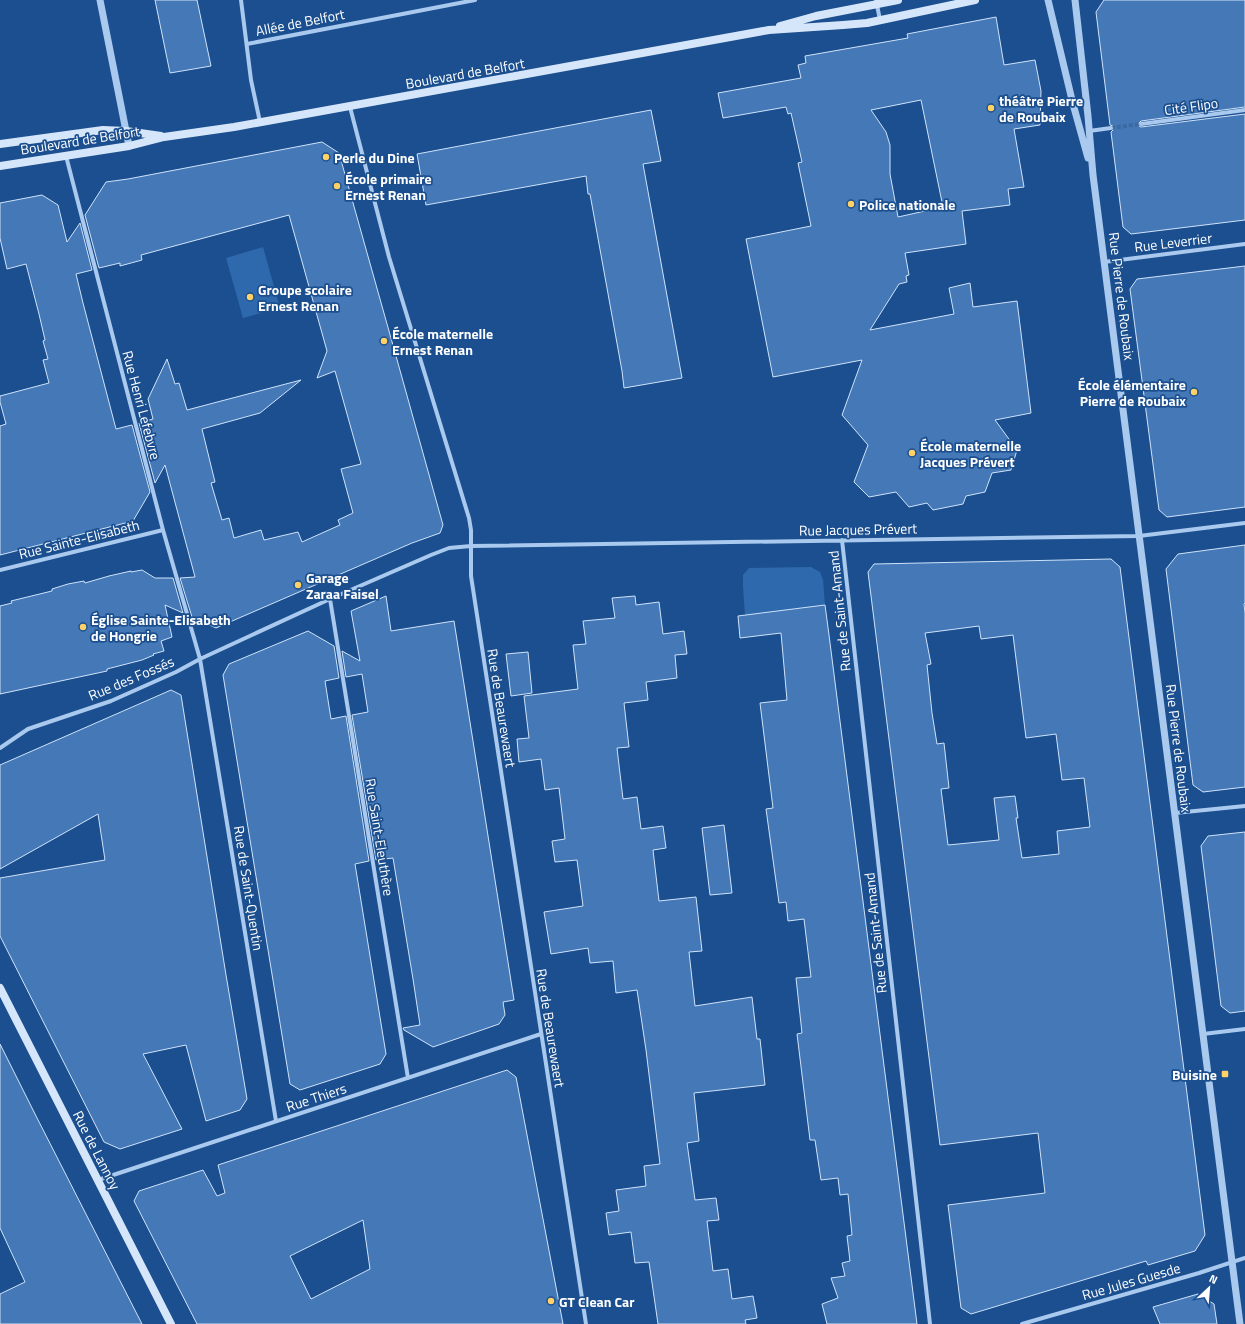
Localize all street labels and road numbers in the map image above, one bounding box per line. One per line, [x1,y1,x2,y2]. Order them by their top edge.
street label: Allée de Belfort [254,3,346,41]
street label: Boulevard de Belfort [404,52,526,94]
street label: Cité Flipo [1163,92,1219,120]
street label: Boulevard de Belfort [19,120,141,160]
street label: Rue Leverrier [1133,227,1213,257]
street label: Rue Pierre de Roubaix [1104,231,1140,362]
street label: Rue Henri Lefebvre [117,348,167,462]
street label: Rue Sainte-Elisabeth [16,514,142,564]
street label: Rue Jacques Prévert [799,517,917,541]
street label: Rue de Saint-Amand [822,550,856,672]
street label: Rue de Beaurewaert [482,647,522,769]
street label: Rue des Fossés [85,650,177,706]
street label: Rue Pierre de Roubaix [1161,683,1197,814]
street label: Rue Saint-Eleuthère [360,777,400,897]
street label: Rue de Saint-Quentin [229,824,269,952]
street label: Rue de Saint-Amand [858,872,892,994]
street label: Rue de Beaurewaert [531,967,571,1089]
street label: Rue Thiers [283,1077,349,1117]
street label: Rue de Lannoy [68,1107,126,1194]
street label: Rue Jules Guesde [1079,1257,1183,1305]

